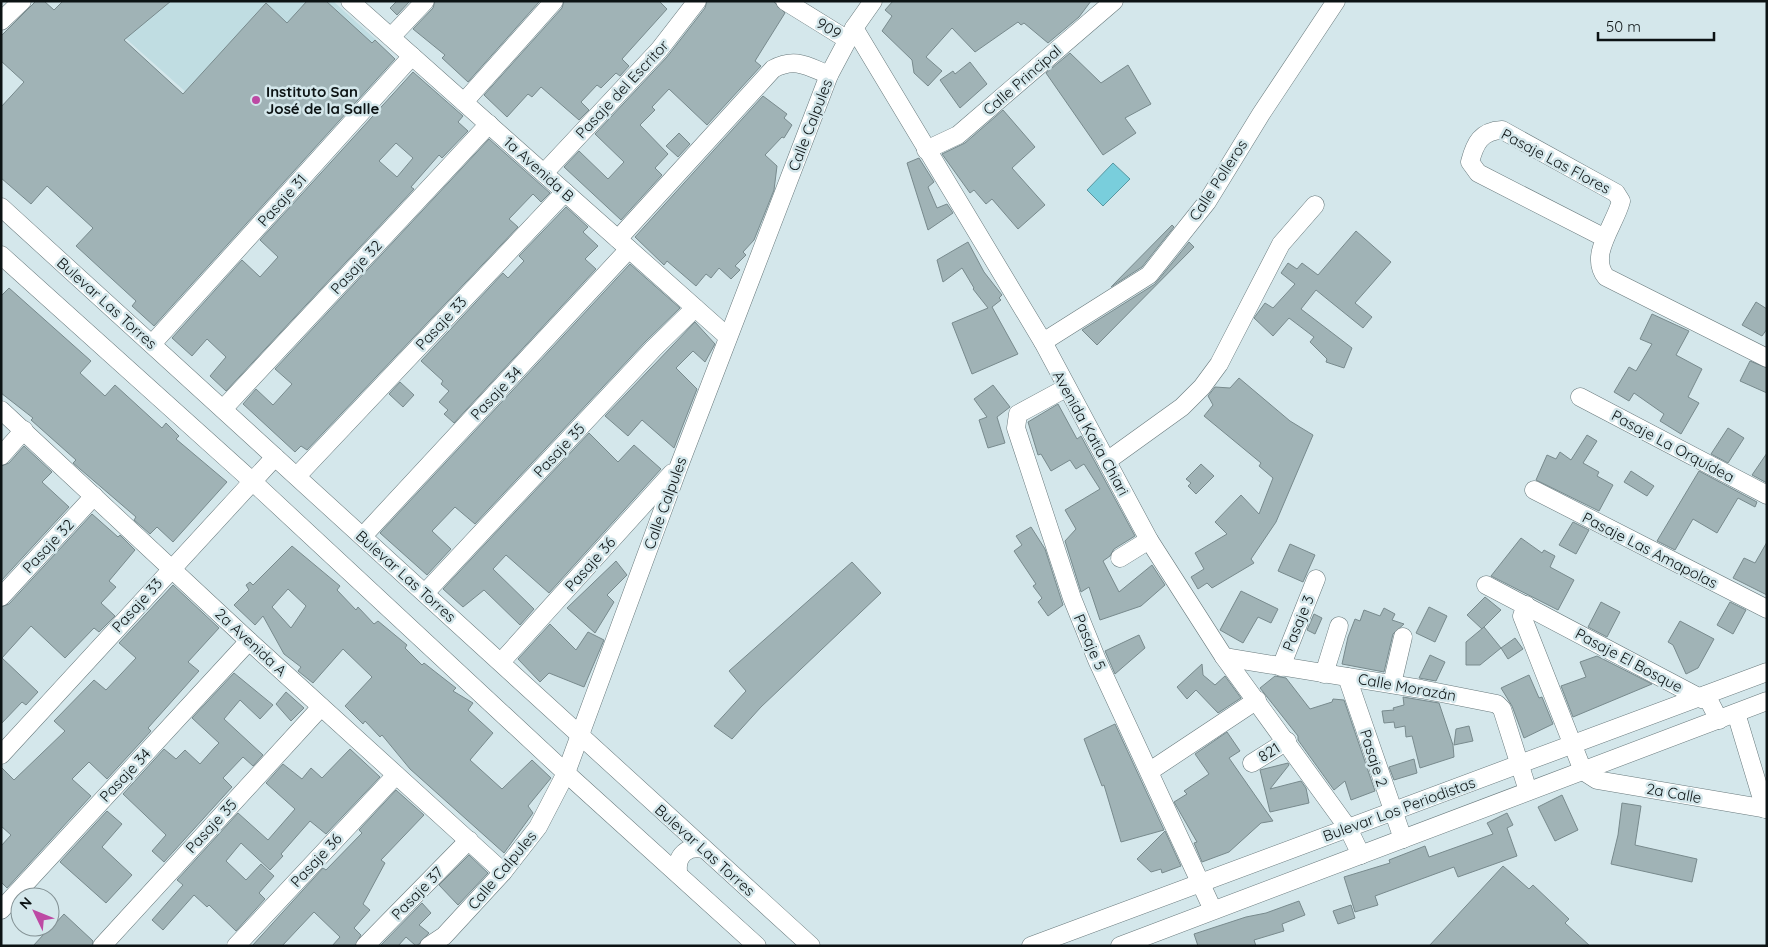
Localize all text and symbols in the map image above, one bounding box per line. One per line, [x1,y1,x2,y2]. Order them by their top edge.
scale bar [1598,10,1714,42]
street label: 909 [813,13,845,43]
text: 50 m [1606,17,1641,36]
street label: Pasaje del Escritor [571,36,673,142]
street label: Calle Principal [979,41,1065,119]
street label: Calle Calpules [784,76,836,174]
place label: Instituto San José de la Salle [266,82,379,118]
marker: Instituto San José de la Salle [250,94,262,106]
street label: Pasaje Las Flores [1498,124,1614,198]
street label: 1a Avenida B [500,132,578,206]
street label: Calle Polleros [1185,136,1251,224]
street label: Pasaje 31 [253,170,311,230]
street label: Pasaje 32 [326,236,386,298]
street label: Bulevar Las Torres [53,253,161,353]
street label: Pasaje 33 [411,292,471,354]
street label: Pasaje 34 [466,362,526,424]
street label: Avenida Katia Chiari [1049,367,1133,499]
street label: Pasaje La Orquídea [1608,406,1738,486]
street label: Pasaje 35 [529,419,589,481]
street label: Calle Calpules [639,454,691,552]
street label: Pasaje Las Amapolas [1579,508,1721,592]
street label: Pasaje 32 [18,515,78,577]
street label: Bulevar Las Torres [352,526,460,626]
street label: Pasaje 36 [561,533,619,595]
street label: Pasaje 33 [108,574,166,636]
street label: Pasaje 3 [1278,592,1318,654]
street label: 2a Avenida A [211,604,291,680]
street label: Pasaje 5 [1070,611,1110,673]
street label: Pasaje El Bosque [1572,624,1686,696]
street label: Calle Morazán [1356,669,1458,705]
street label: Pasaje 2 [1356,727,1392,789]
street label: 821 [1255,738,1283,766]
street label: Pasaje 34 [95,744,155,806]
street label: Bulevar Los Periodistas [1320,773,1478,845]
street label: 2a Calle [1645,779,1703,807]
street label: Pasaje 35 [181,795,241,857]
street label: Bulevar Las Torres [651,800,759,900]
street label: Calle Calpules [464,827,540,913]
street label: Pasaje 36 [286,829,346,891]
street label: Pasaje 37 [387,862,447,923]
north arrow [10,887,60,937]
text: N [15,893,36,913]

